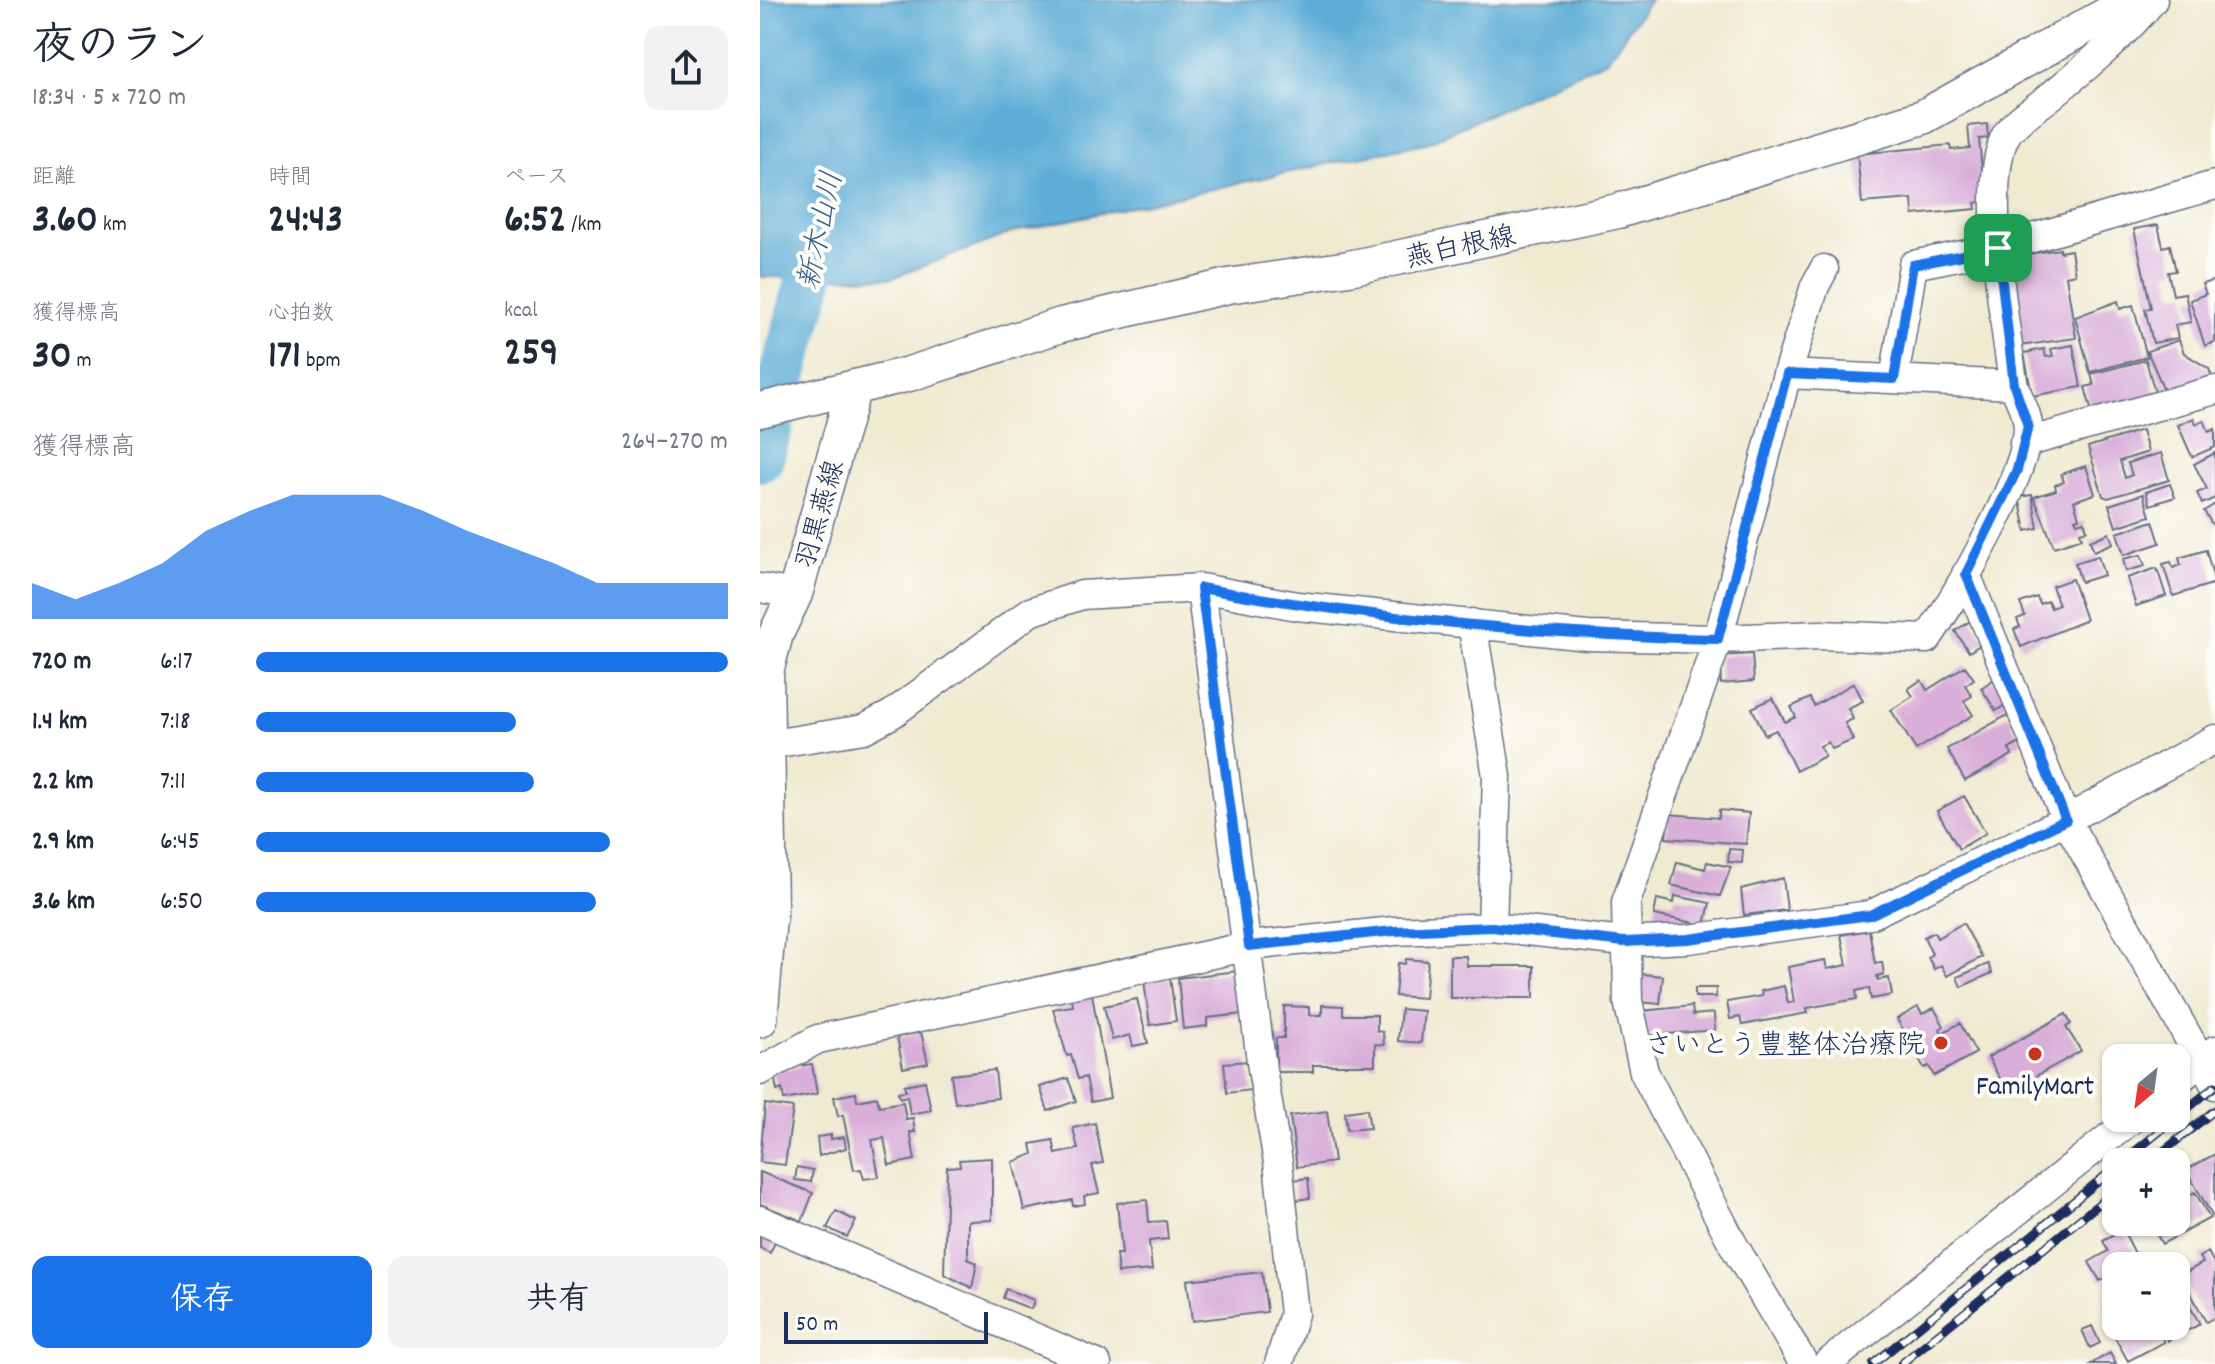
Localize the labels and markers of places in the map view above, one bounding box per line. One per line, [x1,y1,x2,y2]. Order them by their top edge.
pin [1964,214,2032,282]
place label: さいとう豊整体治療院 [1645,1028,1925,1068]
marker: さいとう豊整体治療院 [1932,1034,1950,1052]
marker: FamilyMart [2026,1045,2044,1063]
place label: FamilyMart [1976,1069,2094,1109]

